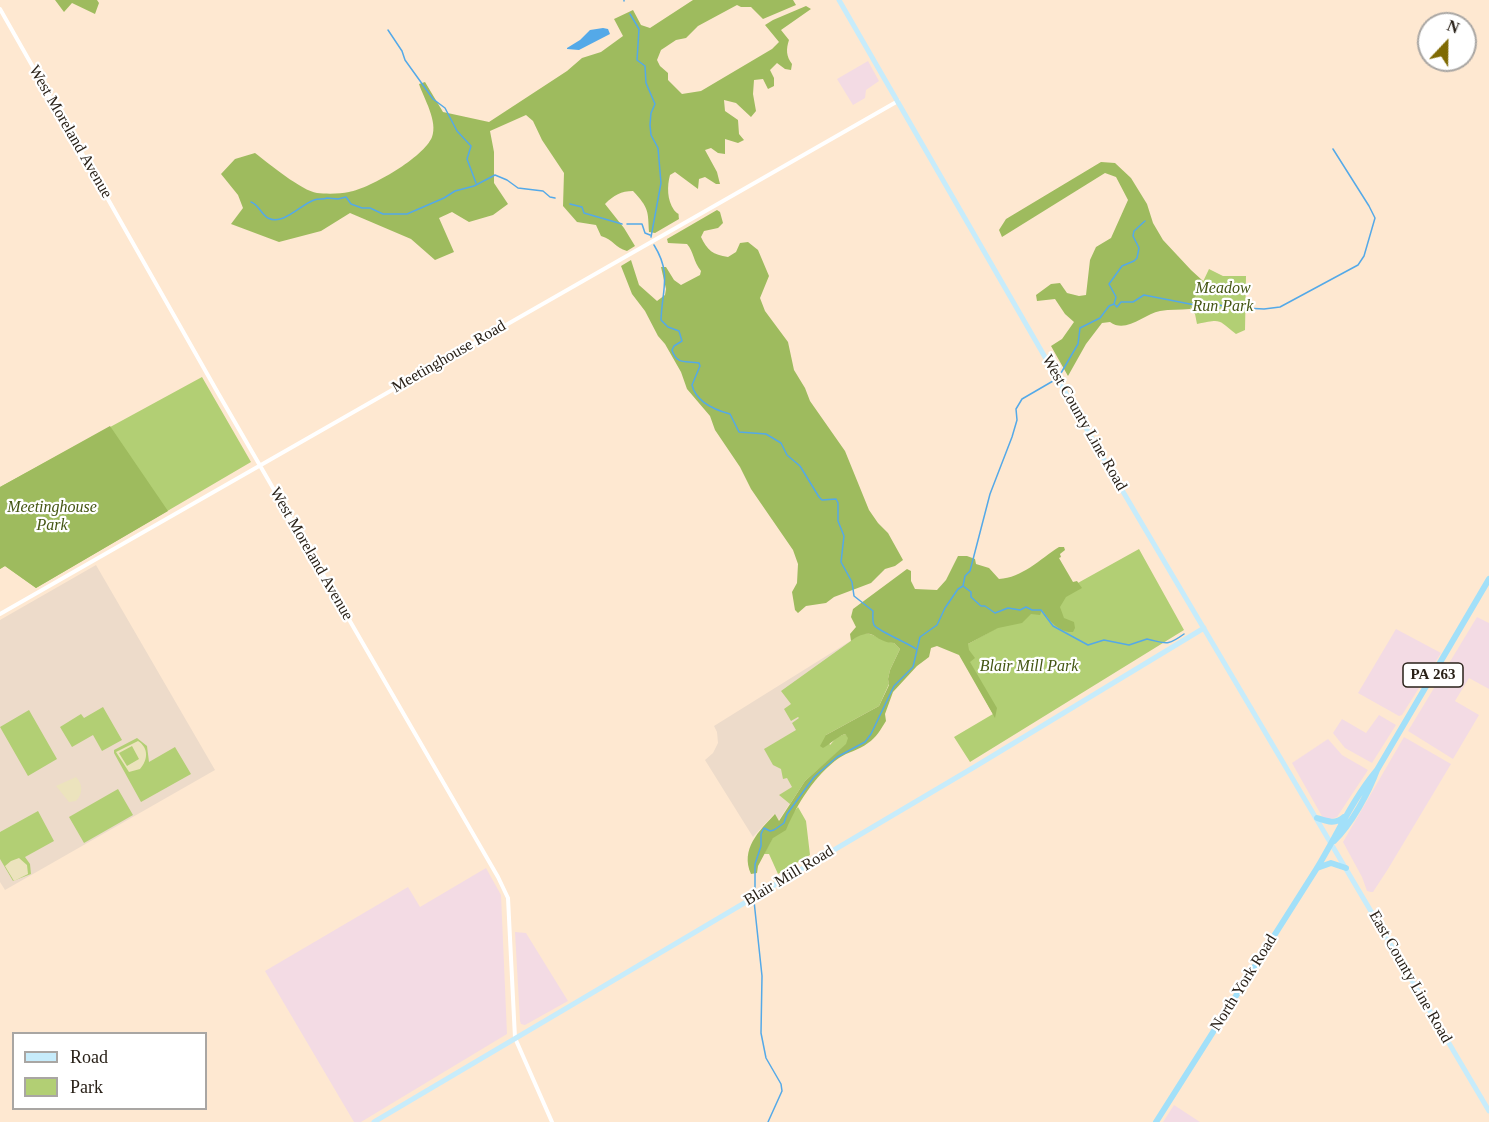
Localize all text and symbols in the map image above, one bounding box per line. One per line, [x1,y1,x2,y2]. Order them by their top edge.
north arrow [1417,12,1477,72]
text: N [1445,17,1462,37]
street label: West Moreland Avenue [24,62,116,202]
park label: Meadow Run Park [1193,279,1253,317]
street label: Meetinghouse Road [389,317,509,397]
street label: West County Line Road [1037,352,1131,494]
street label: West Moreland Avenue [265,484,357,624]
park label: Meetinghouse Park [7,498,97,536]
park label: Blair Mill Park [980,657,1078,677]
road number: PA 263 [1403,663,1463,687]
street label: Blair Mill Road [741,842,837,910]
street label: East County Line Road [1364,907,1456,1047]
street label: North York Road [1207,931,1281,1035]
legend [12,1032,207,1110]
text: Road [70,1047,108,1067]
text: Park [70,1077,103,1097]

